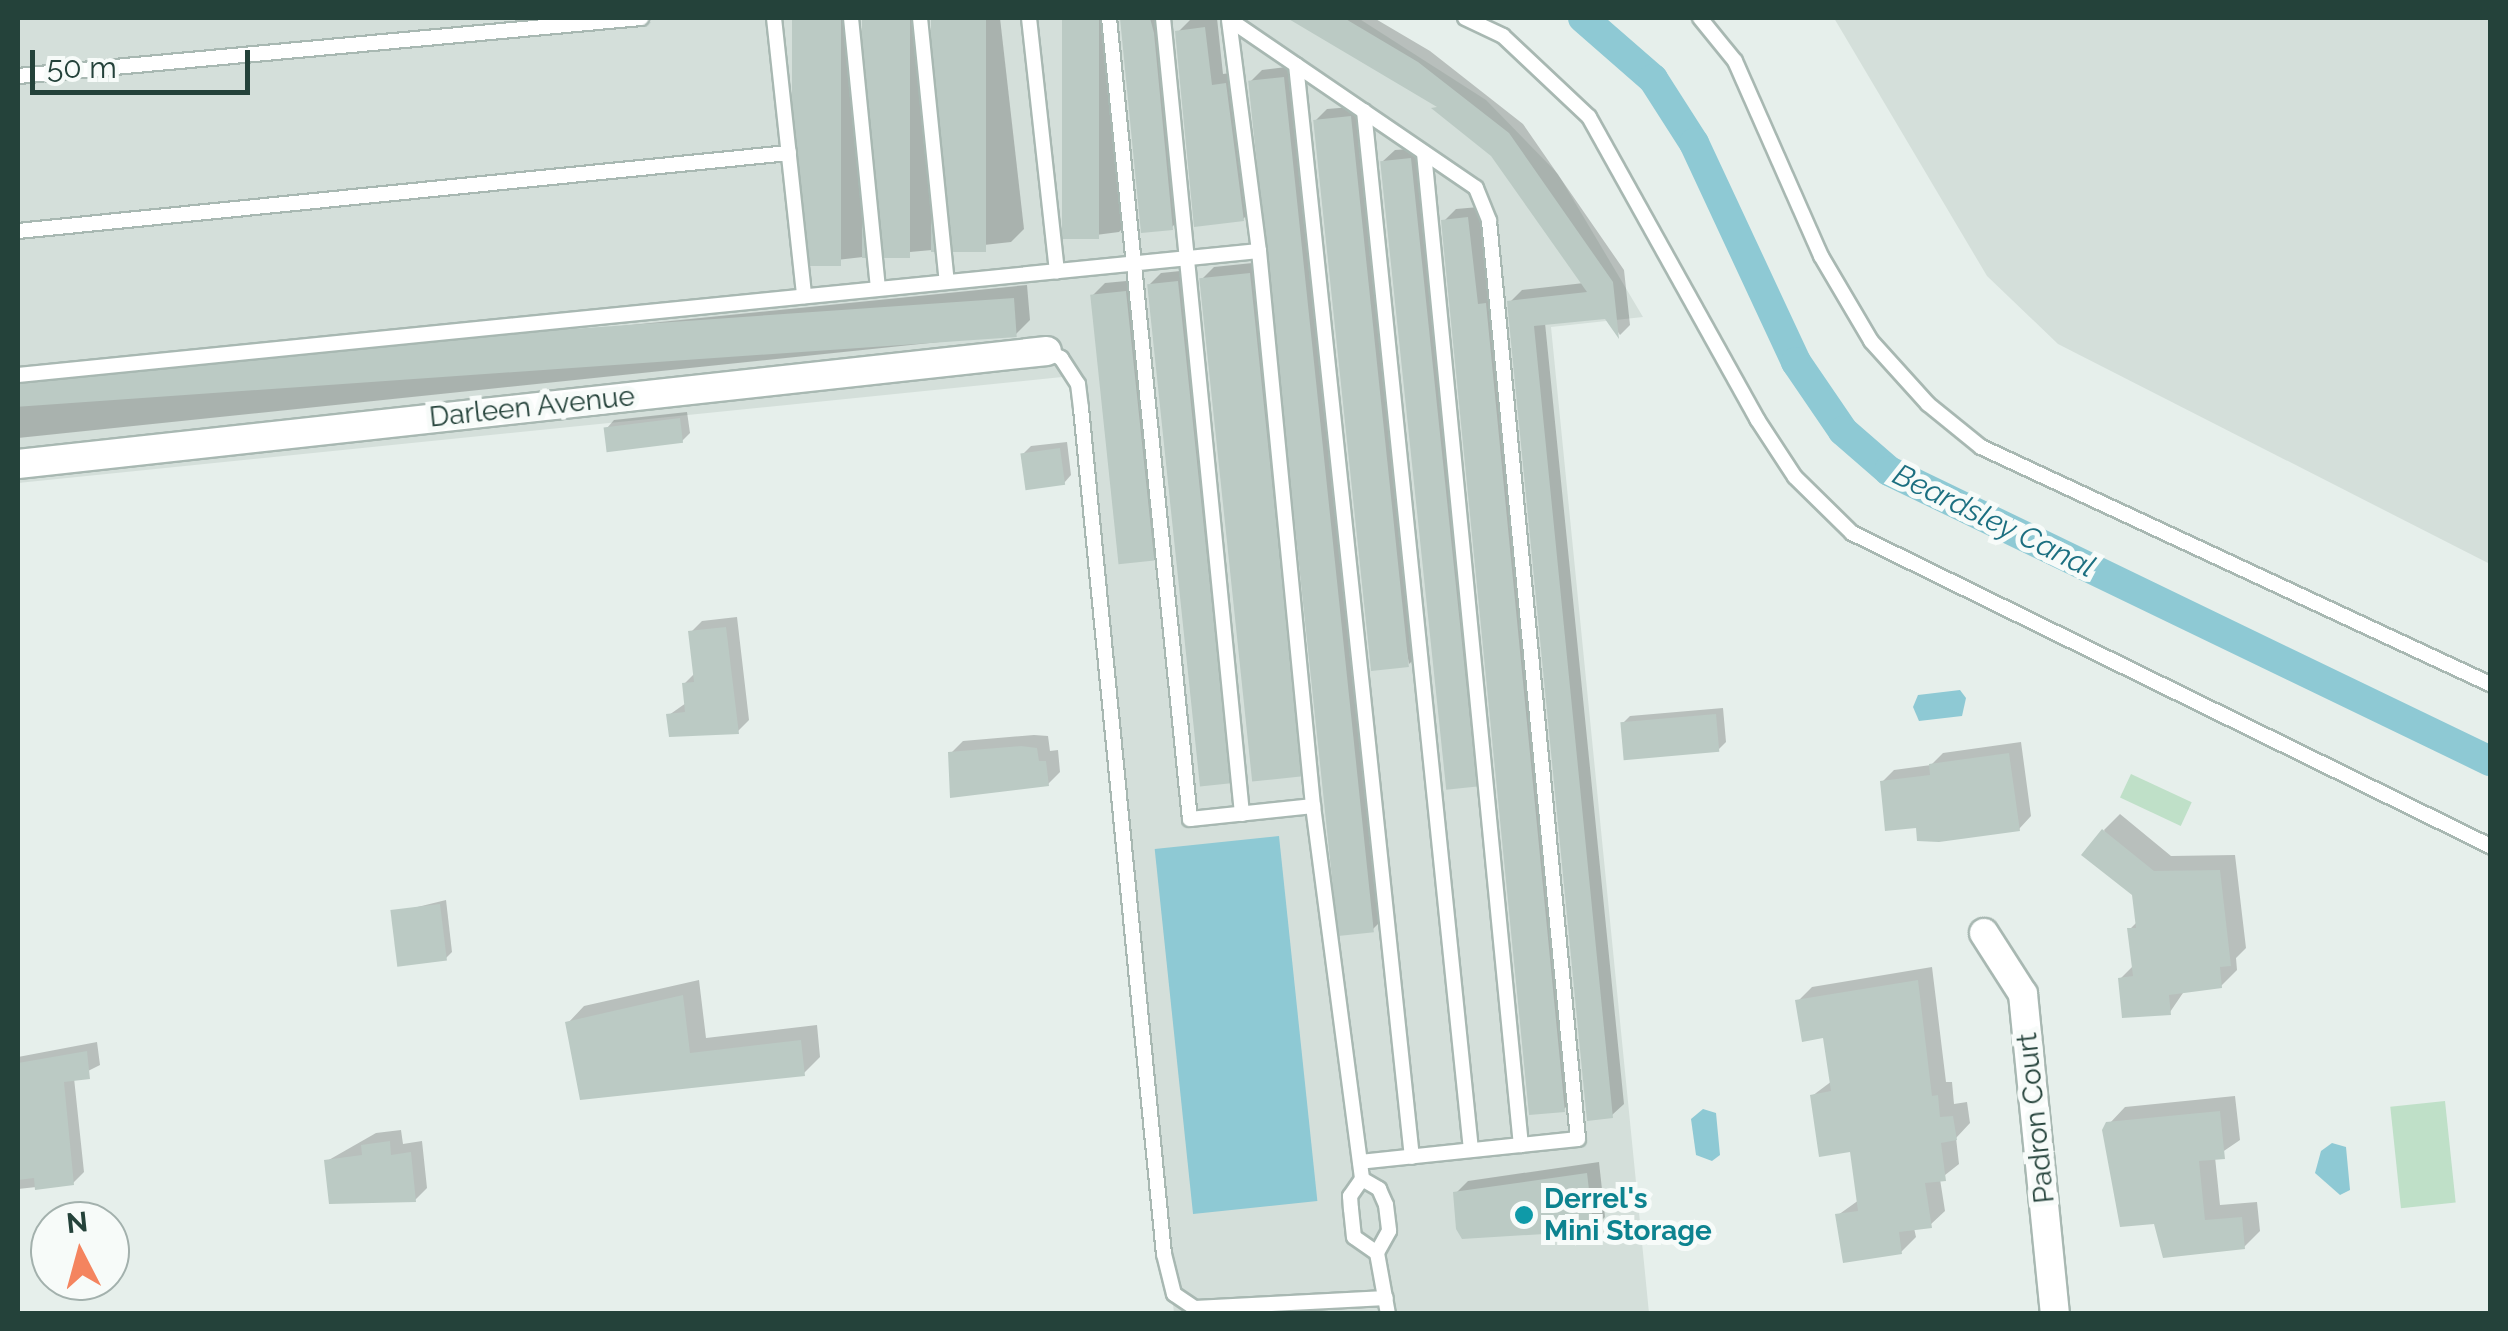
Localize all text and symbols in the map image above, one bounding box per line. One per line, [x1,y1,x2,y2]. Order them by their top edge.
scale bar [35,30,255,92]
text: 50 m [47,50,117,85]
street label: Darleen Avenue [427,379,637,435]
water label: Beardsley Canal [1887,456,2101,586]
street label: Padron Court [2010,1031,2062,1205]
place label: Derrel's Mini Storage [1544,1182,1712,1248]
north arrow [30,1201,130,1301]
marker: Derrel's Mini Storage [1513,1204,1535,1226]
text: N [65,1205,89,1240]

